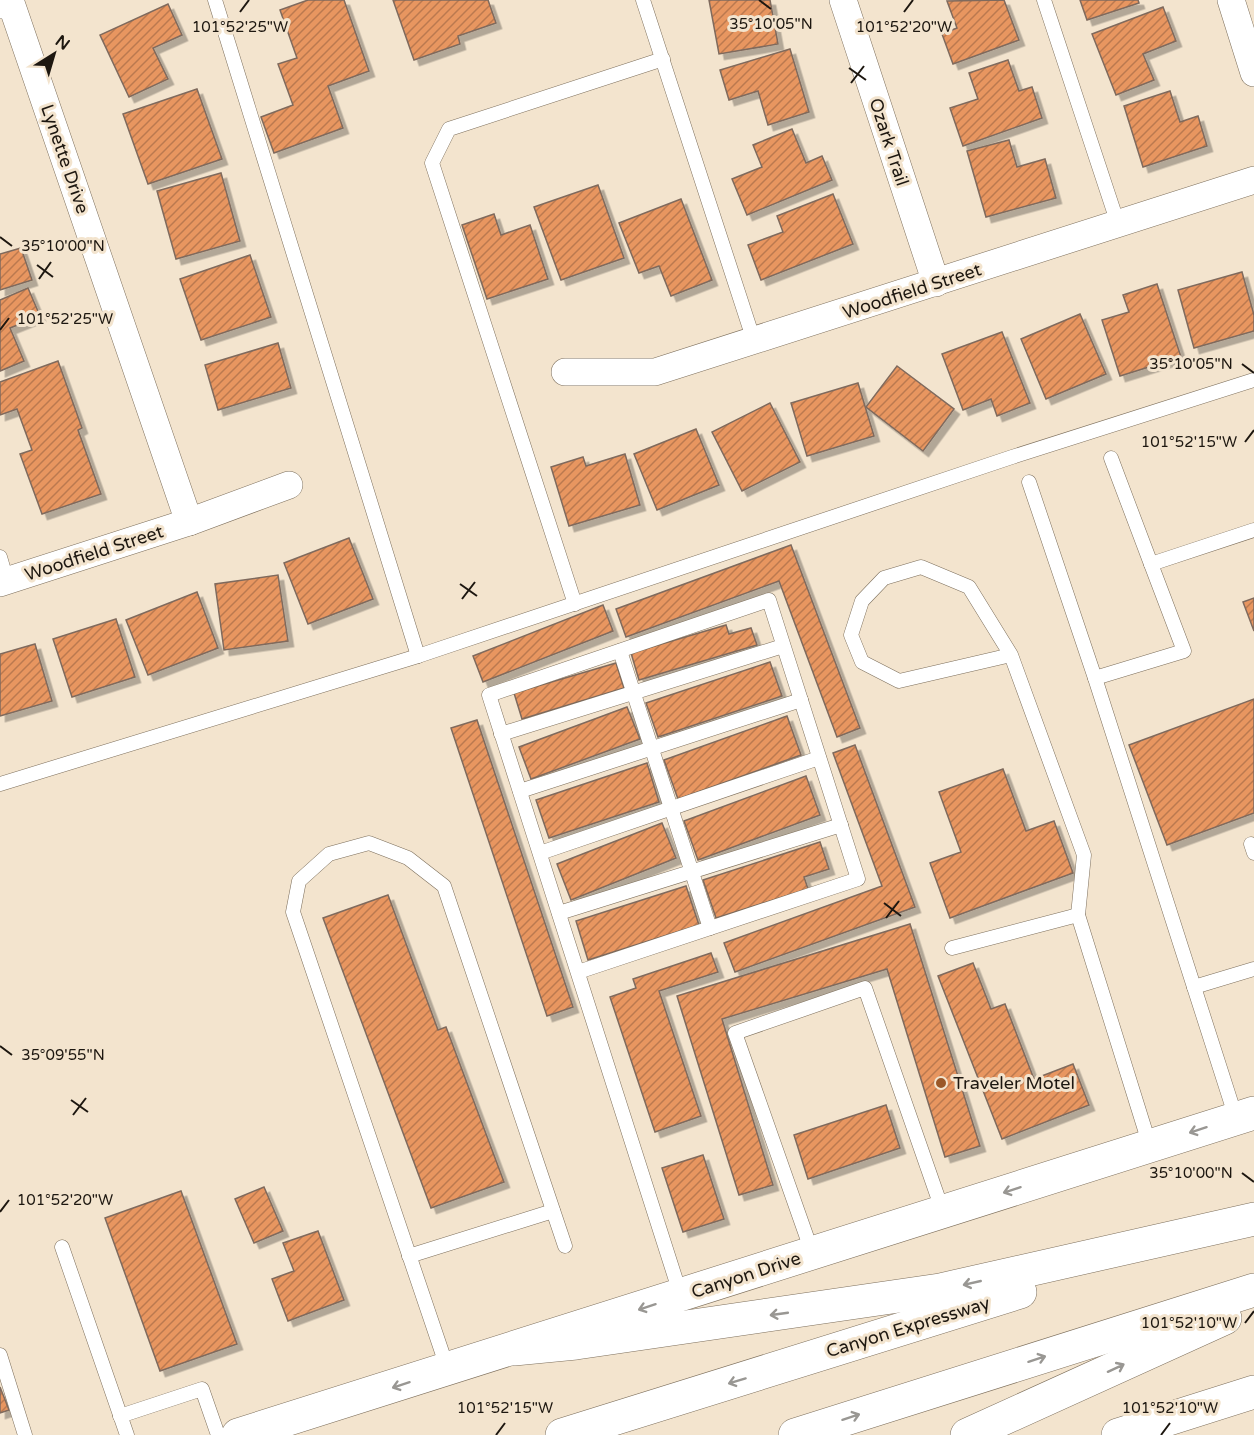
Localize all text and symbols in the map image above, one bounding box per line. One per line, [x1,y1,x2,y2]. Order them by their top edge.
text: 35°10'05"N [729,15,813,33]
text: 101°52'25"W [192,18,288,36]
text: 101°52'20"W [856,18,952,36]
north arrow [24,24,84,84]
text: N [51,31,74,55]
street label: Ozark Trail [864,95,914,189]
street label: Lynette Drive [36,102,94,216]
text: 35°10'00"N [21,237,105,255]
street label: Woodfield Street [840,258,984,324]
text: 101°52'25"W [17,310,113,328]
text: 35°10'05"N [1149,355,1233,373]
text: 101°52'15"W [1141,433,1237,451]
street label: Woodfield Street [22,520,166,586]
text: 35°09'55"N [21,1046,105,1064]
place label: Traveler Motel [953,1072,1075,1094]
marker: Traveler Motel [934,1076,948,1090]
one-way arrow [1189,1126,1208,1137]
text: 35°10'00"N [1149,1164,1233,1182]
one-way arrow [1003,1185,1022,1196]
text: 101°52'20"W [17,1191,113,1209]
street label: Canyon Drive [688,1247,804,1303]
one-way arrow [962,1278,981,1290]
street label: Canyon Expressway [824,1292,993,1362]
one-way arrow [638,1302,657,1313]
one-way arrow [770,1308,790,1319]
text: 101°52'10"W [1141,1314,1237,1332]
one-way arrow [1027,1352,1046,1363]
one-way arrow [1106,1361,1124,1373]
one-way arrow [728,1376,747,1387]
one-way arrow [392,1380,411,1391]
text: 101°52'15"W [457,1399,553,1417]
text: 101°52'10"W [1122,1399,1218,1417]
one-way arrow [841,1411,860,1422]

